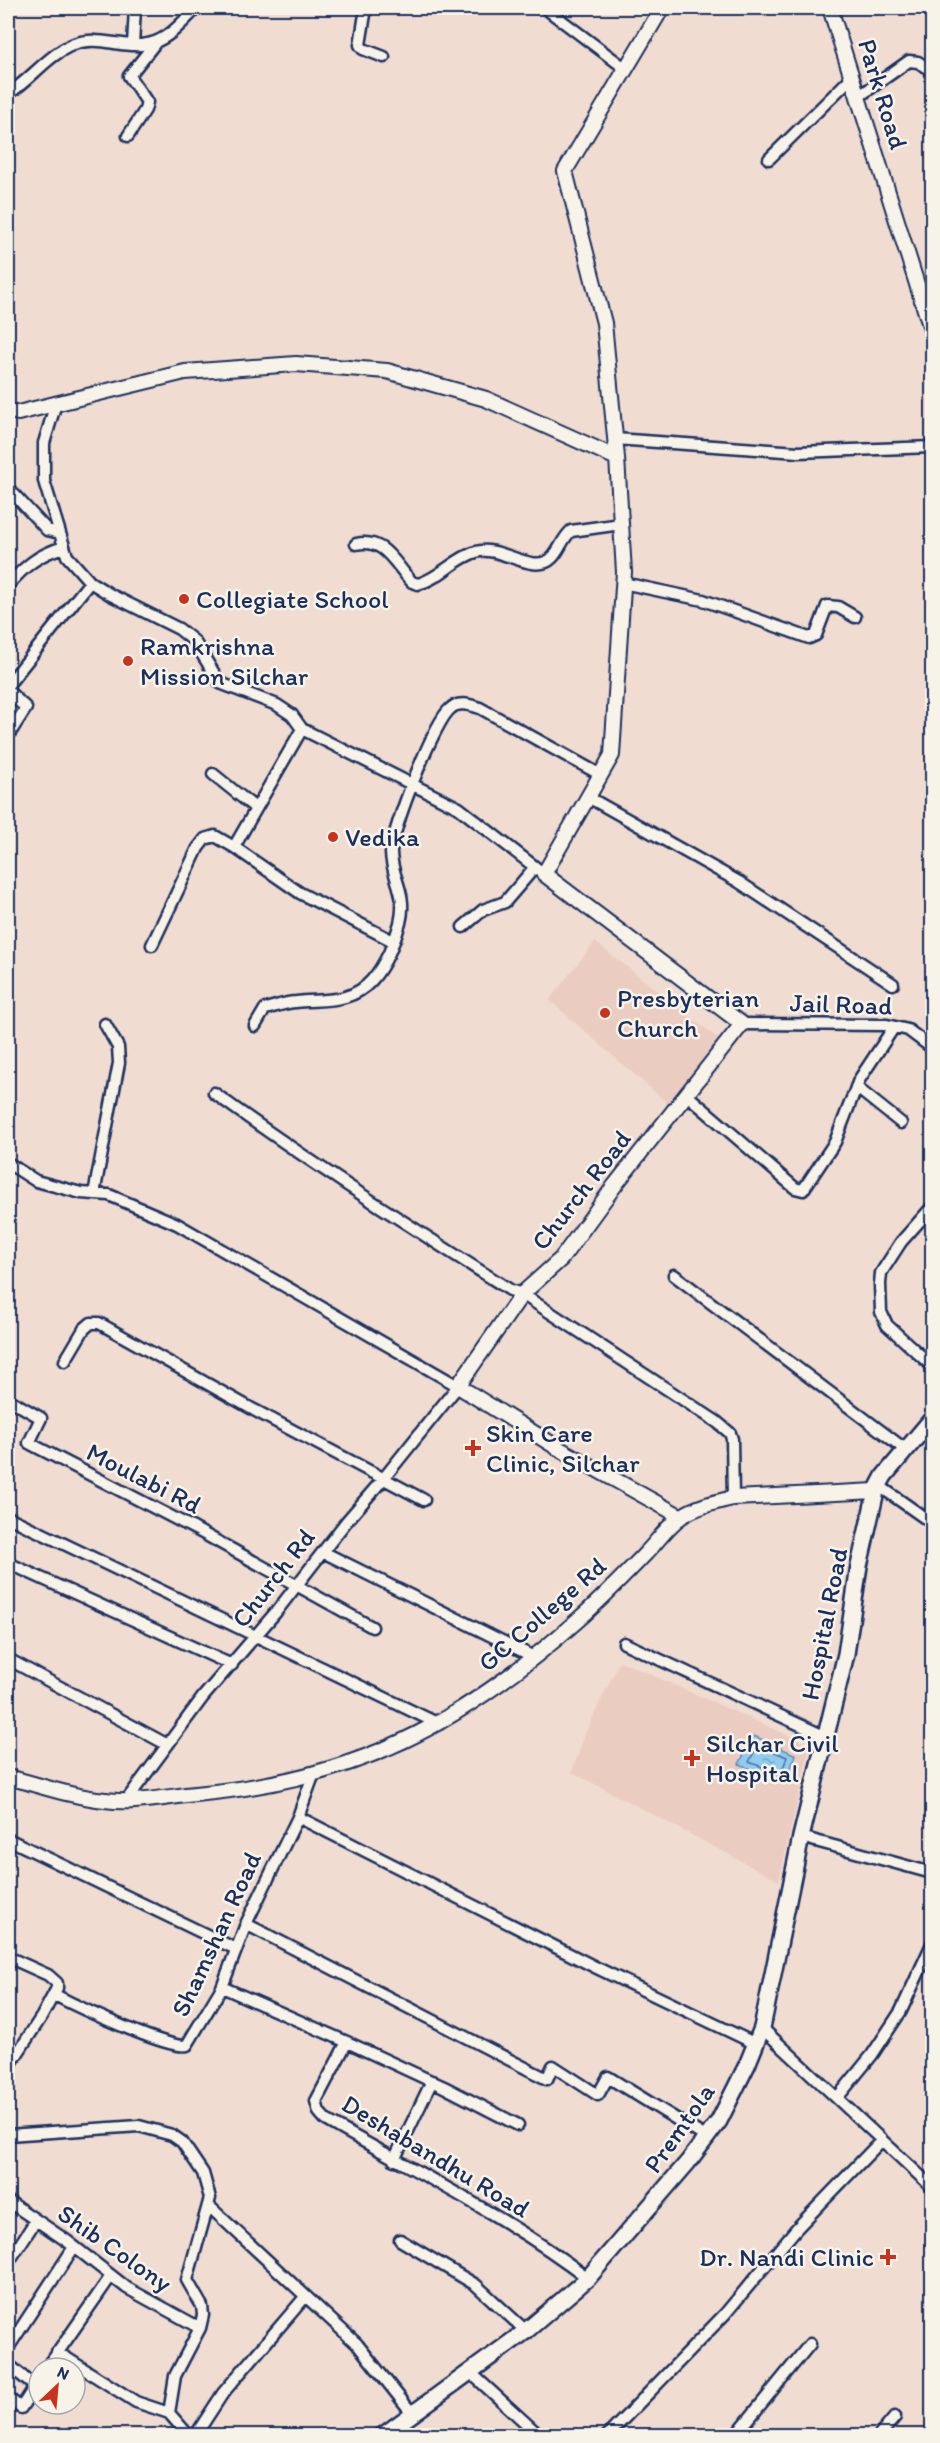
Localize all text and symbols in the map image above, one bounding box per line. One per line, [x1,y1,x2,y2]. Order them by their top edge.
street label: Park Road [851,35,915,153]
place label: Collegiate School [196,583,389,615]
marker: Collegiate School [177,592,191,606]
place label: Ramkrishna Mission Silchar [140,630,309,692]
marker: Ramkrishna Mission Silchar [121,654,135,668]
place label: Vedika [345,821,420,853]
marker: Vedika [326,830,340,844]
place label: Presbyterian Church [617,982,759,1044]
street label: Jail Road [789,986,893,1022]
marker: Presbyterian Church [598,1006,612,1020]
street label: Church Road [524,1124,638,1256]
place label: Skin Care Clinic, Silchar [486,1417,640,1479]
street label: Moulabi Rd [81,1435,207,1521]
marker: Skin Care Clinic, Silchar [464,1439,482,1457]
street label: Church Rd [225,1522,322,1634]
street label: Hospital Road [794,1545,854,1703]
street label: GC College Rd [471,1549,613,1678]
place label: Silchar Civil Hospital [706,1727,839,1789]
marker: Silchar Civil Hospital [683,1749,701,1767]
street label: Shamshan Road [164,1847,268,2021]
street label: Premtola [637,2076,722,2179]
street label: Deshabandhu Road [336,2087,536,2225]
street label: Shib Colony [52,2197,178,2299]
place label: Dr. Nandi Clinic [699,2241,874,2273]
marker: Dr. Nandi Clinic [879,2248,897,2266]
north arrow [27,2356,87,2416]
text: N [54,2362,72,2384]

